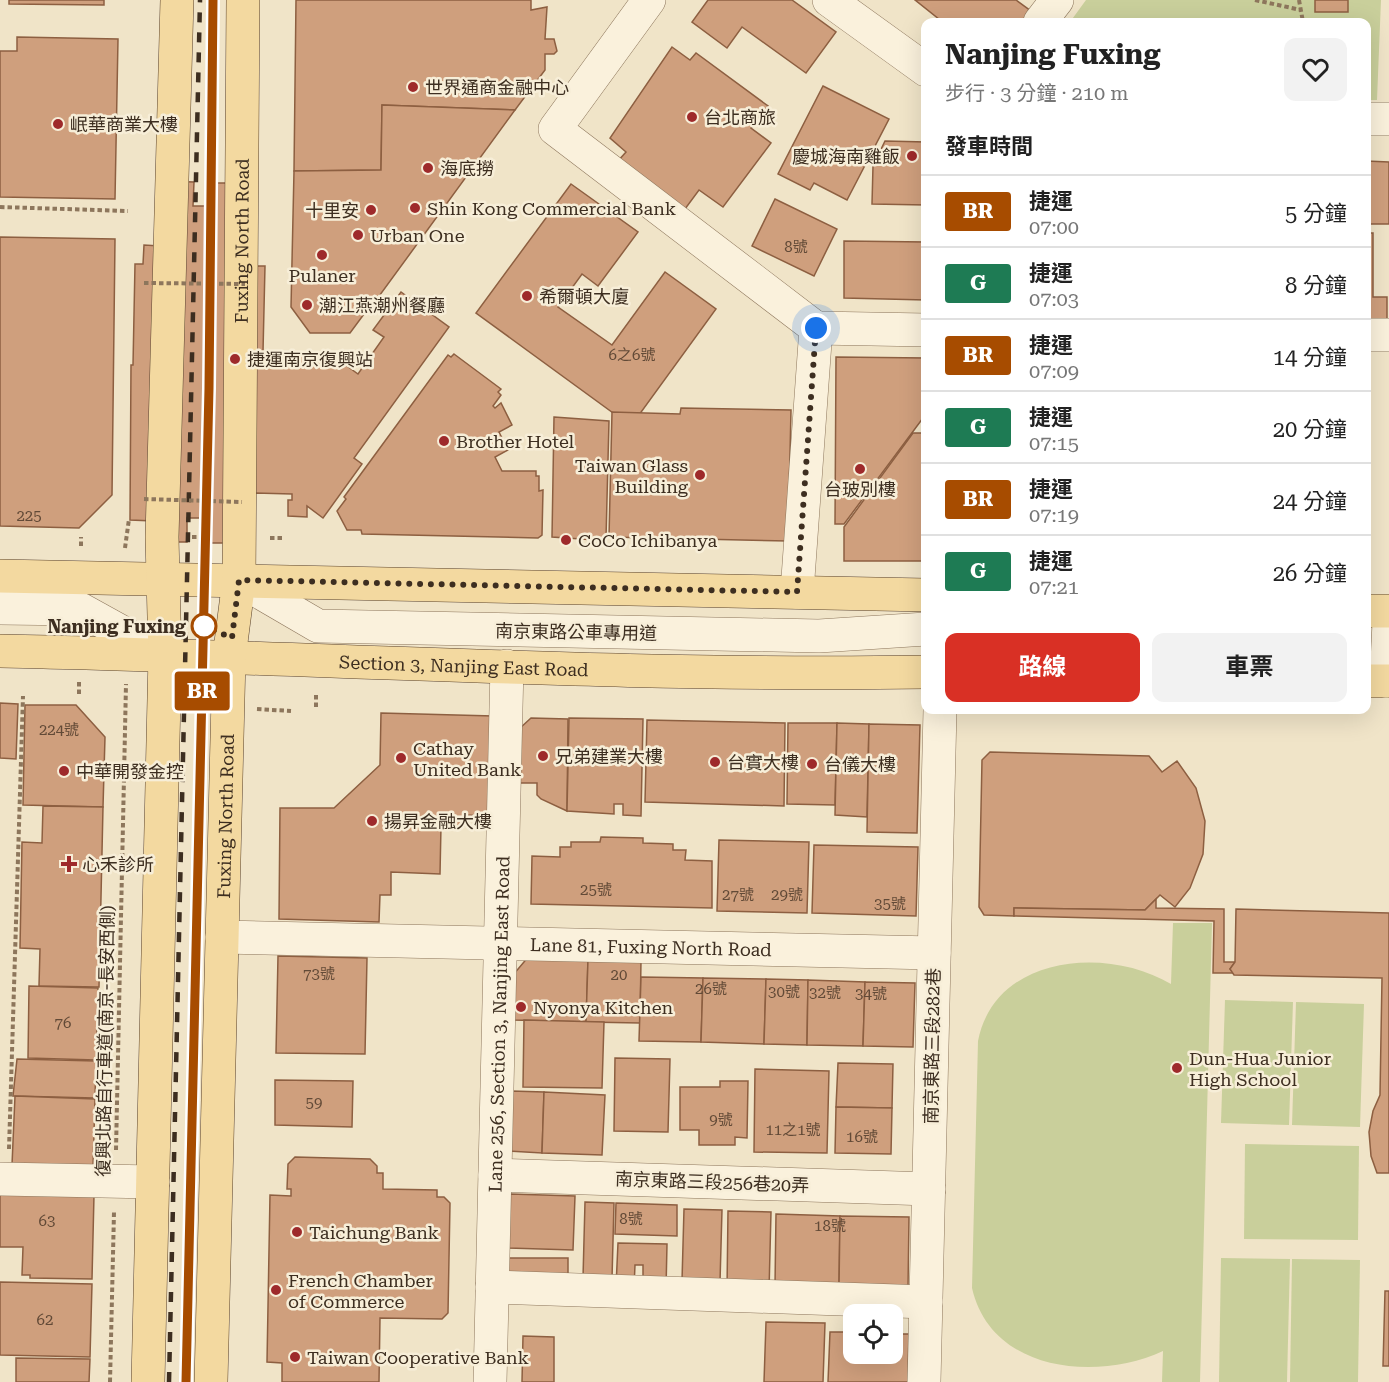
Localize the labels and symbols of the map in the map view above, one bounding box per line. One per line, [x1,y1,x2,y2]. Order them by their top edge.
place label: 世界通商金融中心 [425,77,569,98]
marker: 世界通商金融中心 [406,80,420,94]
place label: 台北商旅 [704,107,776,128]
marker: 台北商旅 [685,110,699,124]
place label: 岷華商業大樓 [70,114,178,135]
marker: 岷華商業大樓 [51,117,65,131]
place label: 慶城海南雞飯 [792,146,900,167]
marker: 慶城海南雞飯 [905,149,919,163]
street label: Fuxing North Road [230,158,252,323]
place label: 海底撈 [440,158,494,179]
marker: 海底撈 [421,161,435,175]
place label: Shin Kong Commercial Bank [427,198,676,219]
place label: 十里安 [305,200,359,221]
marker: Shin Kong Commercial Bank [408,201,422,215]
marker: 十里安 [364,203,378,217]
place label: Urban One [370,225,465,246]
marker: Urban One [351,228,365,242]
house number: 8號 [784,238,808,256]
marker: Pulaner [315,248,329,262]
place label: Pulaner [288,265,356,286]
place label: 希爾頓大廈 [539,286,629,307]
marker: 希爾頓大廈 [520,289,534,303]
place label: 潮江燕潮州餐廳 [319,295,445,316]
marker: 潮江燕潮州餐廳 [300,298,314,312]
your location [801,313,831,343]
house number: 6之6號 [609,346,655,364]
place label: 捷運南京復興站 [247,349,373,370]
marker: 捷運南京復興站 [228,352,242,366]
place label: Brother Hotel [456,431,575,452]
marker: Brother Hotel [437,434,451,448]
place label: Taiwan Glass Building [575,455,689,497]
marker: 台玻別樓 [853,462,867,476]
marker: Taiwan Glass Building [693,468,707,482]
place label: 台玻別樓 [824,479,896,500]
house number: 225 [16,507,42,525]
place label: CoCo Ichibanya [578,530,718,551]
marker: CoCo Ichibanya [559,533,573,547]
marker: Nanjing Fuxing [191,613,217,639]
place label: Nanjing Fuxing [47,616,187,637]
street label: 南京東路公車專用道 [495,620,657,644]
street label: Section 3, Nanjing East Road [339,651,589,680]
line badge: BR [175,672,229,710]
house number: 224號 [39,721,79,739]
street label: Fuxing North Road [213,733,238,899]
place label: Cathay United Bank [413,738,522,780]
place label: 兄弟建業大樓 [555,746,663,767]
marker: 兄弟建業大樓 [536,749,550,763]
marker: Cathay United Bank [394,751,408,765]
place label: 台實大樓 [727,752,799,773]
place label: 台儀大樓 [824,754,896,775]
marker: 台實大樓 [708,755,722,769]
marker: 台儀大樓 [805,757,819,771]
place label: 中華開發金控 [76,761,184,782]
marker: 中華開發金控 [57,764,71,778]
place label: 揚昇金融大樓 [384,811,492,832]
marker: 揚昇金融大樓 [365,814,379,828]
place label: 心禾診所 [82,854,154,875]
marker: 心禾診所 [60,855,78,873]
street label: Lane 256, Section 3, Nanjing East Road [484,855,513,1193]
house number: 25號 [580,881,612,899]
house number: 27號 [722,886,754,904]
house number: 29號 [771,886,803,904]
house number: 35號 [874,895,906,913]
street label: 復興北路自行車道(南京-長安西側) [92,905,118,1177]
street label: Lane 81, Fuxing North Road [530,933,772,960]
house number: 73號 [303,965,335,983]
house number: 20 [611,966,627,984]
street label: 南京東路三段282巷 [920,968,944,1124]
house number: 26號 [695,980,727,998]
house number: 30號 [768,983,800,1001]
house number: 32號 [809,984,841,1002]
house number: 34號 [855,985,887,1003]
place label: Nyonya Kitchen [533,997,674,1018]
marker: Nyonya Kitchen [514,1000,528,1014]
house number: 76 [55,1014,71,1032]
place label: Dun-Hua Junior High School [1189,1048,1331,1090]
marker: Dun-Hua Junior High School [1170,1061,1184,1075]
house number: 59 [306,1094,322,1112]
house number: 9號 [709,1111,733,1129]
house number: 11之1號 [765,1121,821,1139]
house number: 16號 [846,1128,878,1146]
street label: 南京東路三段256巷20弄 [614,1168,810,1196]
house number: 8號 [619,1210,643,1228]
house number: 63 [39,1212,55,1230]
house number: 18號 [814,1217,846,1235]
place label: Taichung Bank [309,1222,439,1243]
marker: Taichung Bank [290,1225,304,1239]
place label: French Chamber of Commerce [288,1270,433,1312]
marker: French Chamber of Commerce [269,1283,283,1297]
house number: 62 [37,1311,53,1329]
place label: Taiwan Cooperative Bank [307,1347,529,1368]
marker: Taiwan Cooperative Bank [288,1350,302,1364]

